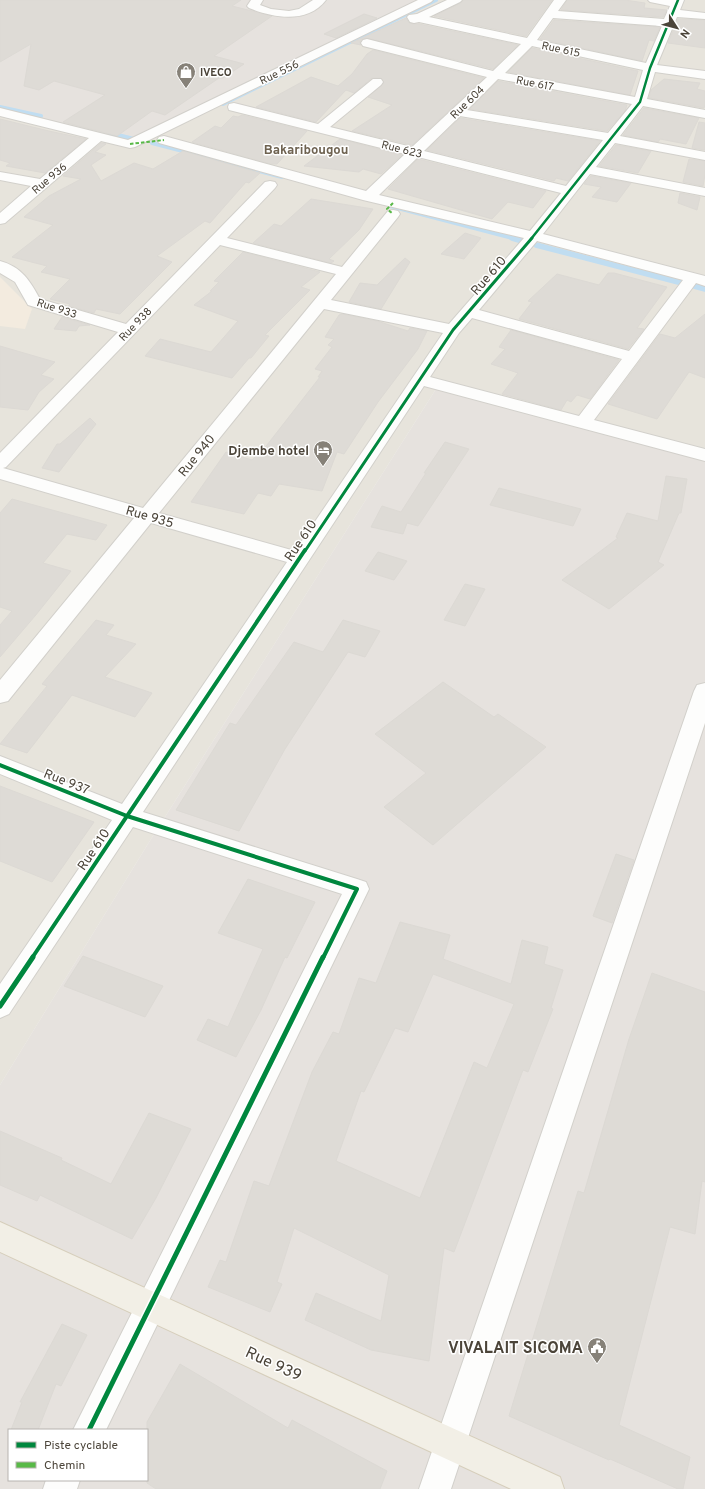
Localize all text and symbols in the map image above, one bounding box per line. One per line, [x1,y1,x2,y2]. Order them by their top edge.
north arrow [657,8,697,48]
text: N [676,26,692,41]
street label: Rue 615 [540,39,582,61]
street label: Rue 556 [257,57,301,88]
shop icon: IVECO [175,61,197,89]
place label: IVECO [200,66,232,80]
street label: Rue 617 [515,73,555,95]
street label: Rue 604 [448,83,488,122]
street label: Rue 623 [380,138,424,162]
district label: Bakaribougou [264,143,348,159]
street label: Rue 936 [29,160,70,197]
street label: Rue 610 [468,253,511,299]
street label: Rue 933 [35,296,79,322]
street label: Rue 938 [116,305,155,345]
street label: Rue 940 [176,432,219,481]
hotel icon: Djembe hotel [312,439,334,467]
place label: Djembe hotel [228,444,309,460]
street label: Rue 935 [123,503,175,532]
street label: Rue 610 [282,517,321,565]
street label: Rue 937 [41,766,92,799]
street label: Rue 610 [75,826,114,874]
public building icon: VIVALAIT SICOMA [586,1336,608,1364]
place label: VIVALAIT SICOMA [448,1339,583,1359]
street label: Rue 939 [242,1343,305,1387]
legend [8,1429,148,1481]
text: Piste cyclable [44,1438,118,1454]
text: Chemin [44,1458,85,1474]

